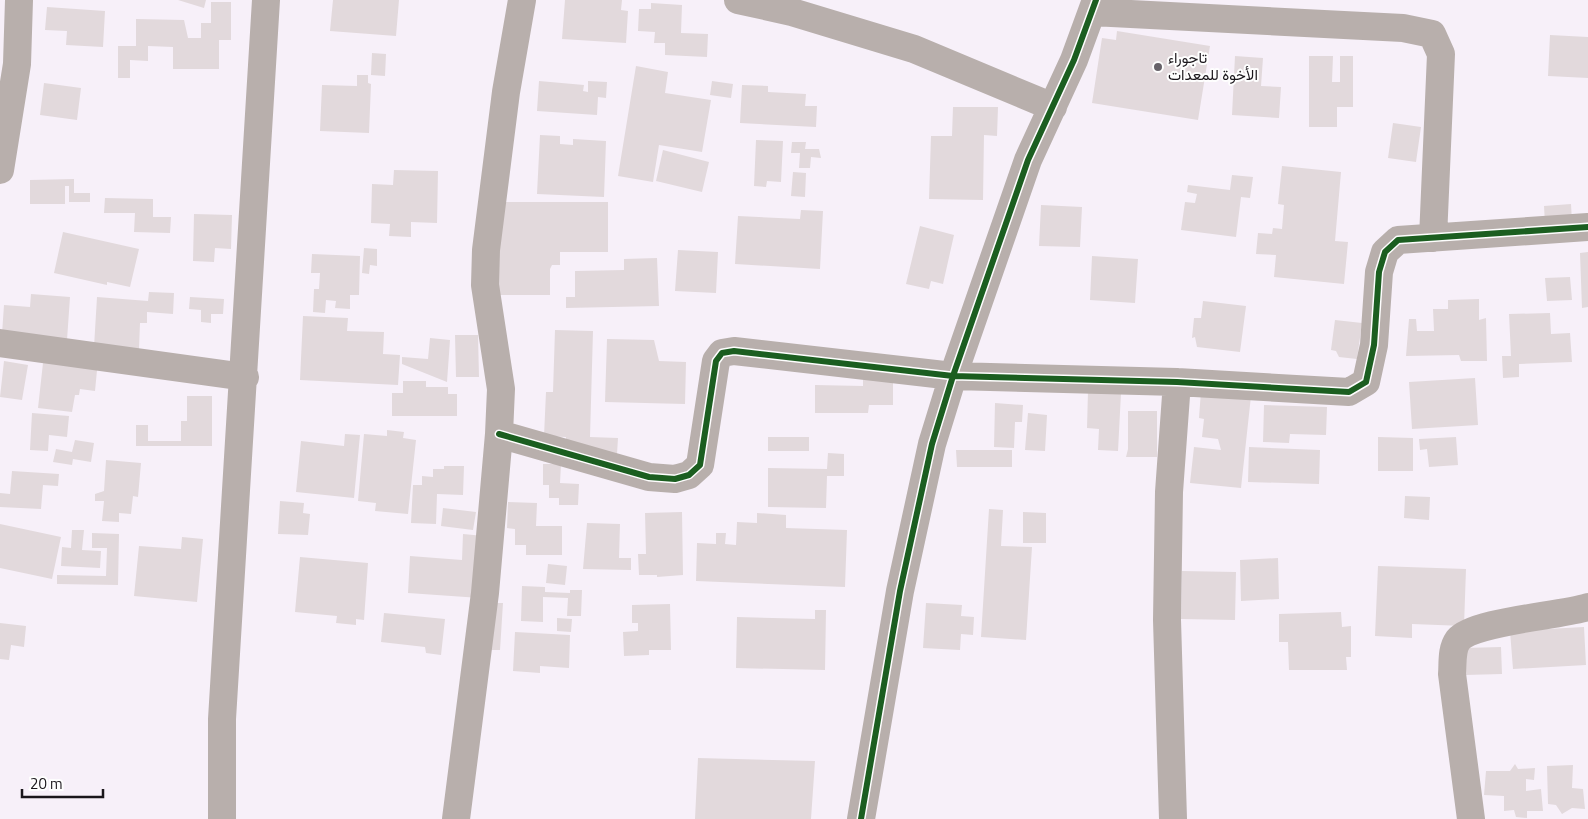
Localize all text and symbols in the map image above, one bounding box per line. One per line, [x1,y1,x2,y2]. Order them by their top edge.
place label: تاجوراء الأخوة للمعدات [1168,46,1258,86]
marker: تاجوراء الأخوة للمعدات [1152,61,1164,73]
scale bar [22,766,104,798]
text: 20 m [30,772,63,795]

